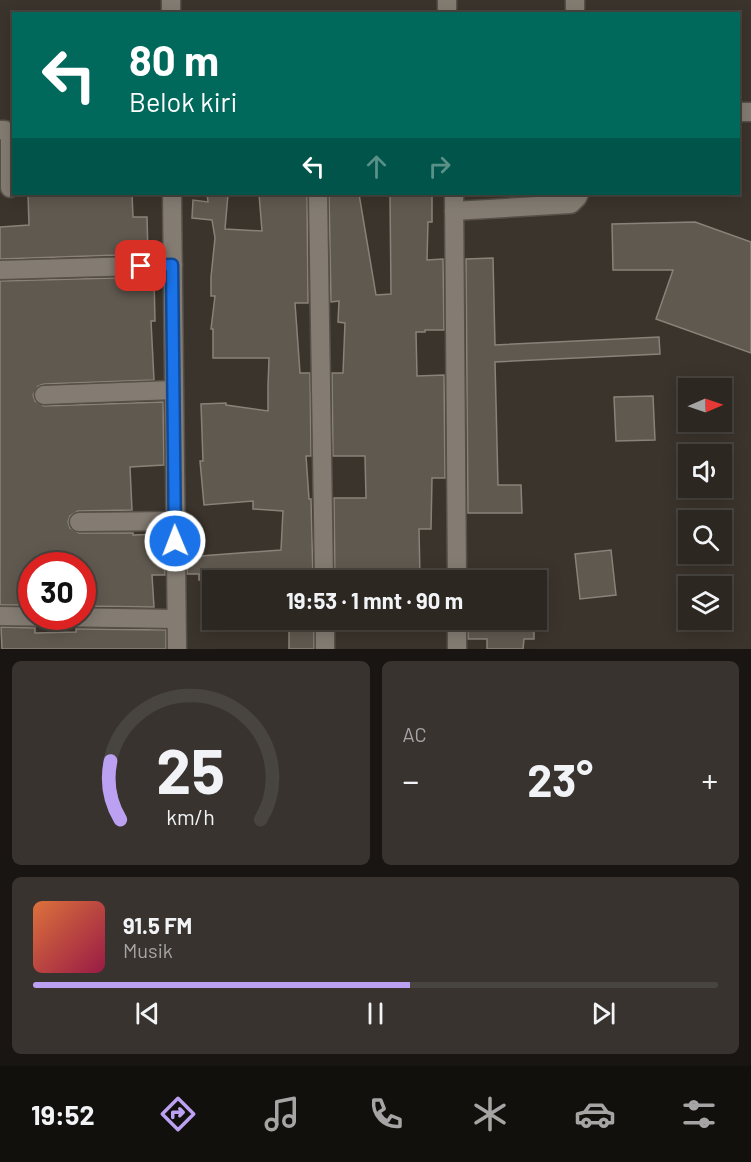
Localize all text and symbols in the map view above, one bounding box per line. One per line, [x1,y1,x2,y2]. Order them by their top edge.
text: 80 m [129,34,219,84]
icon: left [30,36,108,114]
text: Belok kiri [129,85,237,117]
icon: left [297,150,330,183]
icon: ahead [360,150,393,183]
icon: right [423,150,456,183]
pin [115,240,166,291]
icon: arrive [124,249,157,282]
north arrow [678,378,732,432]
map controls [678,378,732,630]
button: sound [678,444,732,498]
position arrow [143,509,207,573]
button: search [678,510,732,564]
speed limit sign: 30 [18,552,96,630]
button: layers [678,576,732,630]
text: 19:53 · 1 mnt · 90 m [286,587,463,613]
text: AC [403,722,427,746]
text: 25 [156,732,225,806]
text: 23° [527,752,593,806]
text: − [403,760,419,800]
text: + [701,760,718,800]
text: km/h [166,804,215,829]
text: 91.5 FM [123,912,192,938]
text: Musik [123,938,173,962]
icon: previous [131,997,164,1030]
icon: pause [359,997,392,1030]
icon: next [587,997,620,1030]
icon: directions [157,1093,199,1135]
icon: music [261,1093,303,1135]
icon: phone [365,1093,407,1135]
icon: climate [469,1093,511,1135]
icon: car [574,1093,616,1135]
icon: filters [678,1093,720,1135]
text: 19:52 [31,1098,95,1130]

